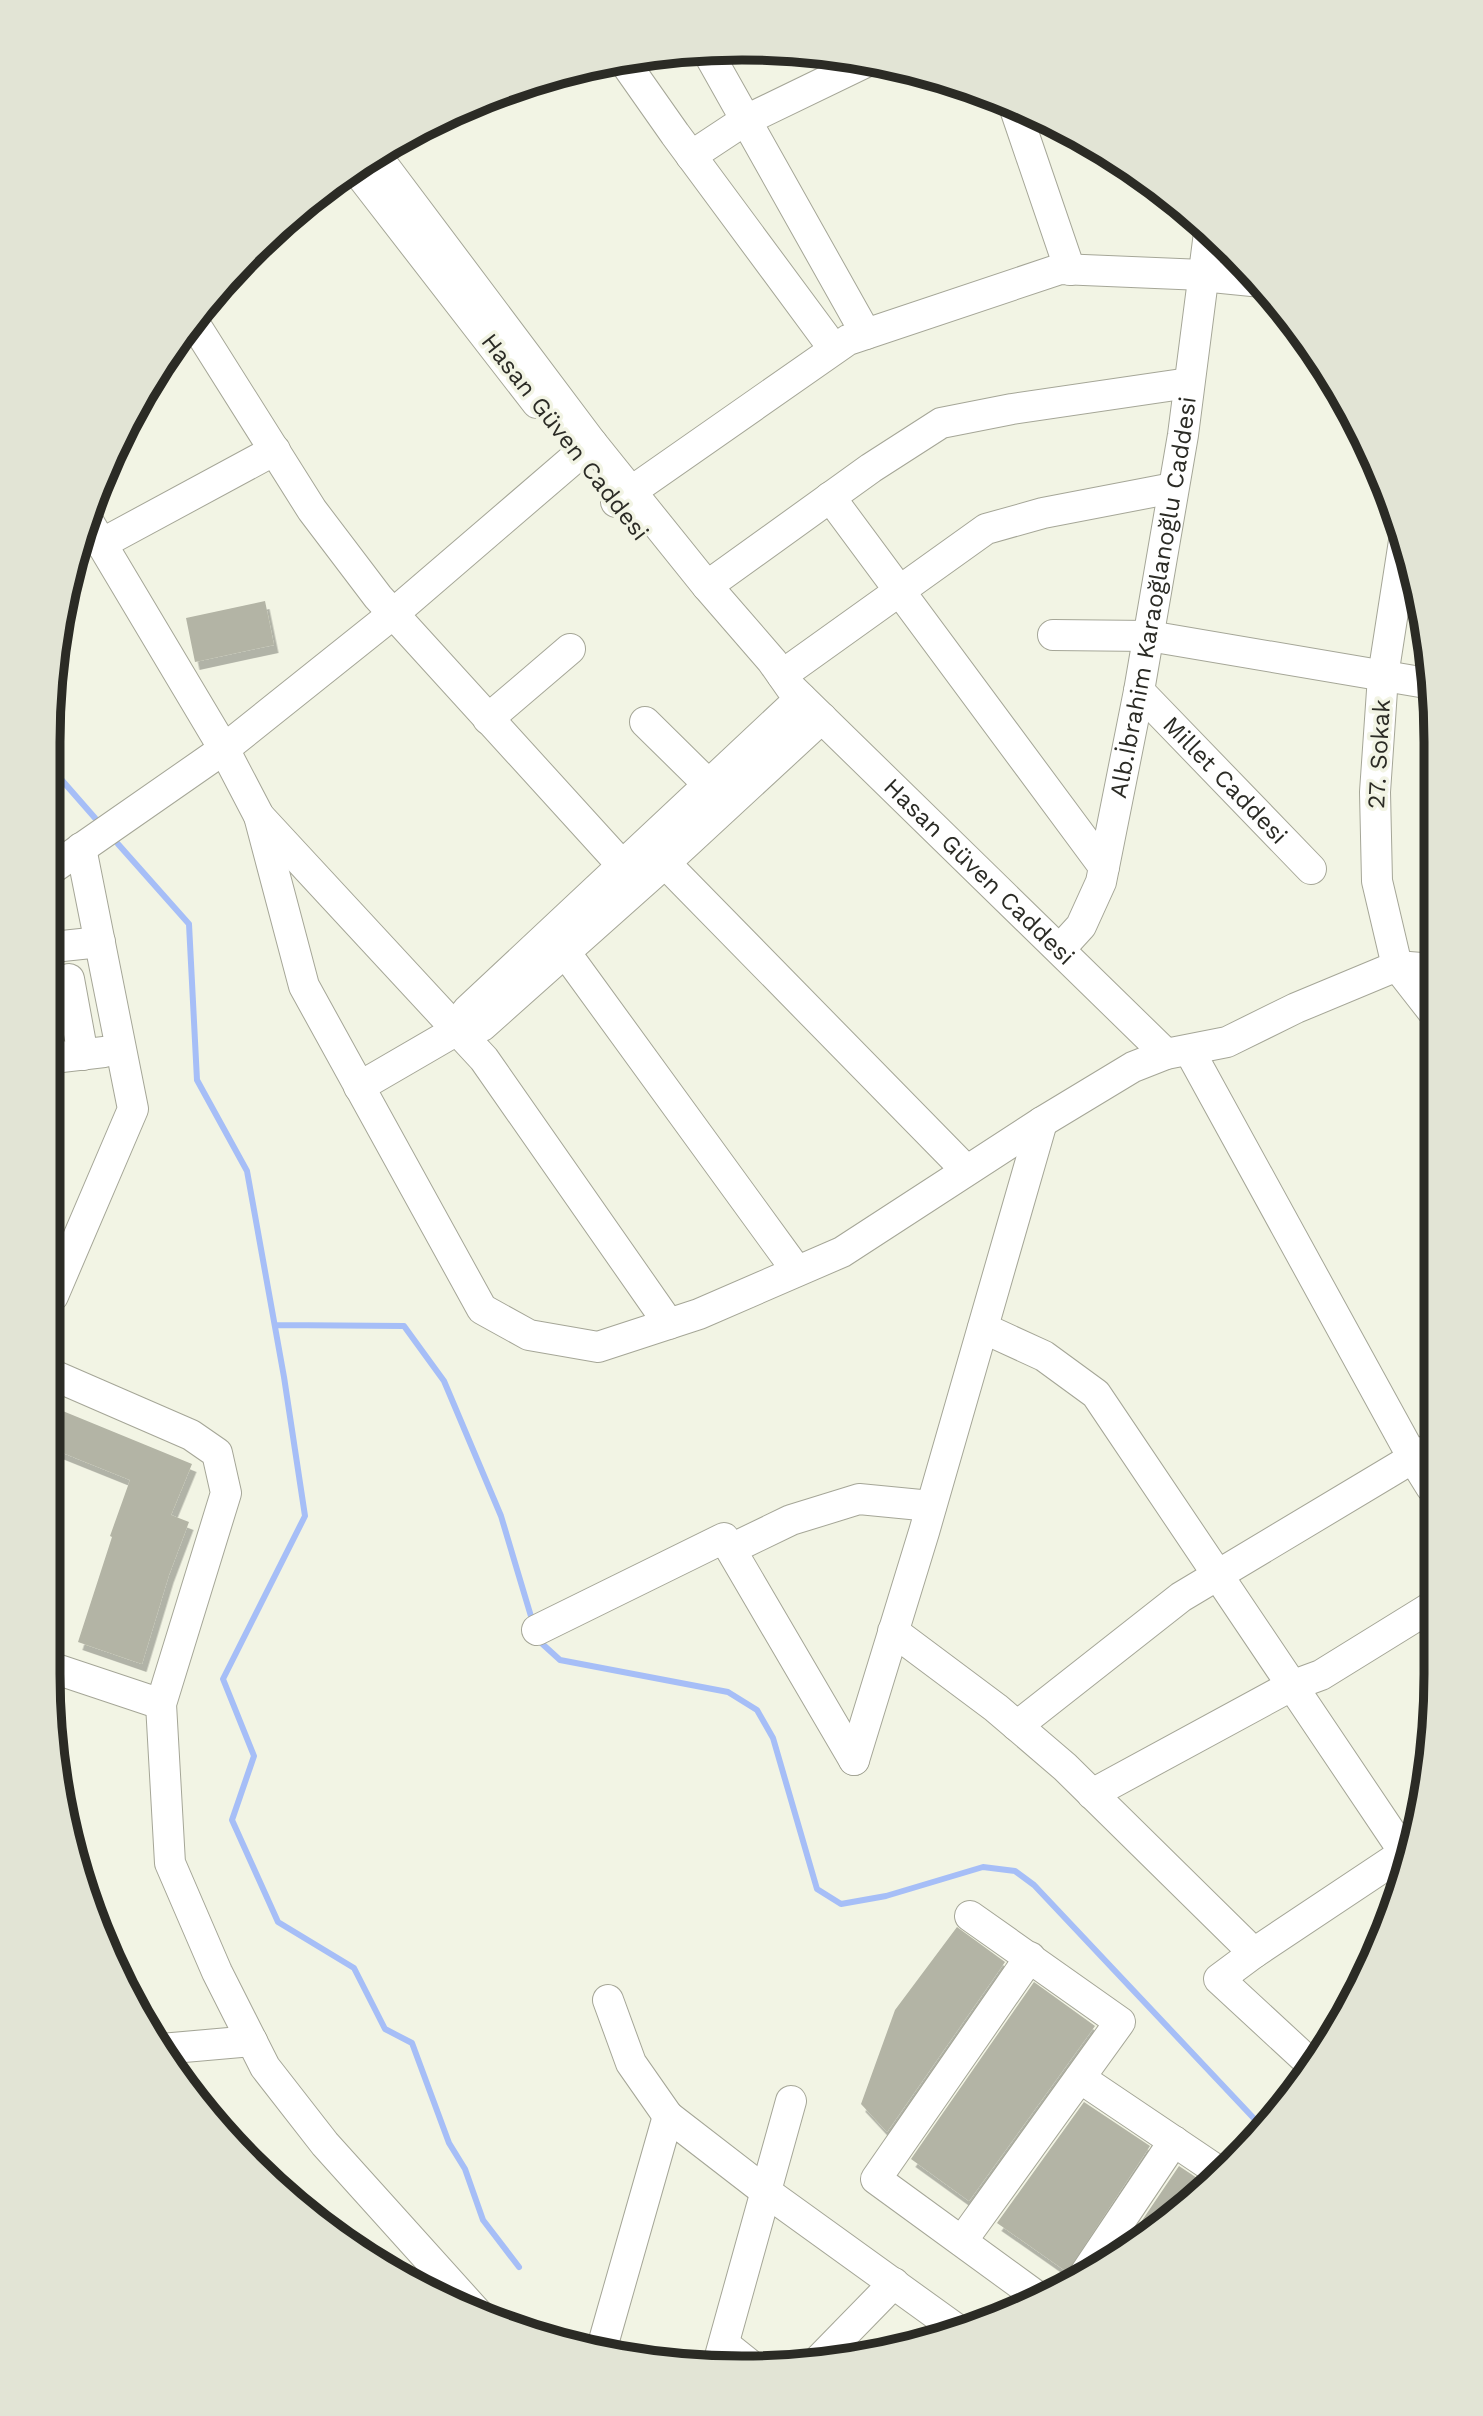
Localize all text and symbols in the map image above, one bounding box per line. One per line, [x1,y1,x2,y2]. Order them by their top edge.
street label: Hasan Güven Caddesi [475,328,655,546]
street label: Alb.İbrahim Karaoğlanoğlu Caddesi [1104,395,1202,801]
street label: 27. Sokak [1362,698,1396,809]
street label: Millet Caddesi [1157,711,1293,850]
street label: Hasan Güven Caddesi [878,772,1080,971]

